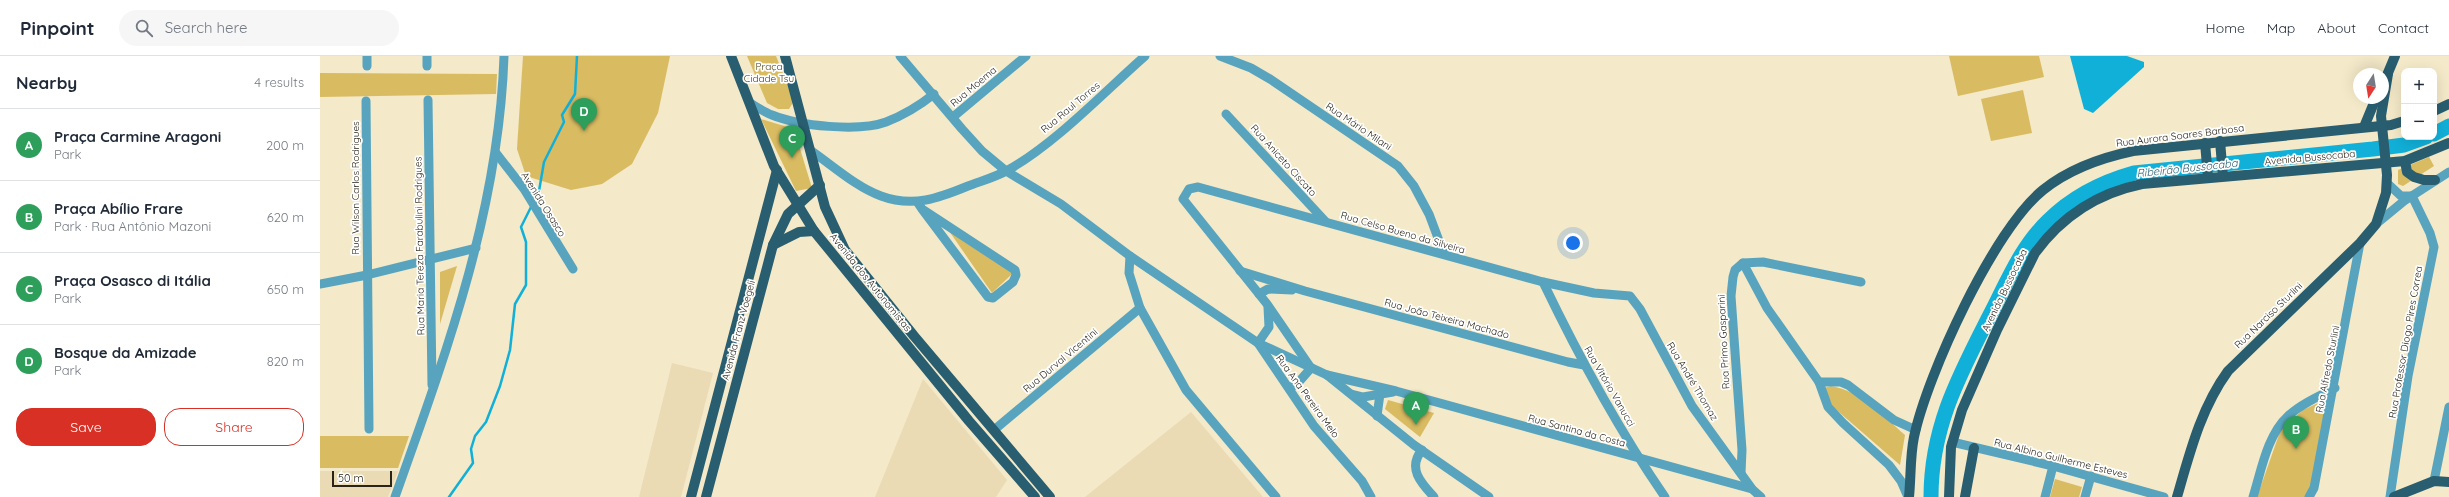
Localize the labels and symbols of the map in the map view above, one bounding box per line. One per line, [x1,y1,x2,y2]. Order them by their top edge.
park label: Praça Cidade Tsu [744,60,794,85]
street label: Rua Moema [948,63,999,109]
north arrow [2353,68,2389,104]
street label: Rua Raul Torres [1038,79,1103,136]
pin: D [571,98,597,131]
street label: Rua Mário Milani [1323,100,1394,153]
street label: Rua Wilson Carlos Rodrigues [349,121,362,255]
street label: Rua Aurora Soares Barbosa [2115,121,2245,150]
street label: Rua Aniceto Ciscato [1248,122,1319,199]
pin: C [779,125,805,158]
street label: Avenida Bussocaba [2264,147,2356,168]
street label: Rua Maria Tereza Farabulini Rodrigues [411,156,428,335]
water label: Ribeirão Bussocaba [2136,156,2240,180]
street label: Avenida Osasco [518,169,569,239]
street label: Rua Celso Bueno da Silveira [1339,208,1467,256]
street label: Avenida dos Autonomistas [827,231,914,334]
your location [1563,233,1583,253]
street label: Avenida Bussocaba [1979,247,2030,334]
street label: Rua Professor Diogo Pires Correa [2386,265,2425,419]
street label: Avenida Franz Voegeli [719,279,758,381]
street label: Rua Narciso Sturlini [2232,280,2305,351]
street label: Rua Primo Gasparini [1715,294,1732,390]
street label: Rua João Teixeira Machado [1383,296,1511,341]
street label: Rua Alfredo Sturlini [2313,324,2342,414]
street label: Rua Durval Vicentini [1020,325,1100,395]
street label: Rua André Thomaz [1664,340,1721,423]
street label: Rua Vitório Vanucci [1581,344,1638,429]
street label: Rua Ana Pereira Melo [1273,352,1342,440]
pin: A [1403,392,1429,425]
street label: Rua Santina da Costa [1527,411,1627,450]
pin: B [2283,416,2309,449]
street label: Rua Albino Guilherme Esteves [1993,436,2129,481]
scale bar [332,469,392,488]

